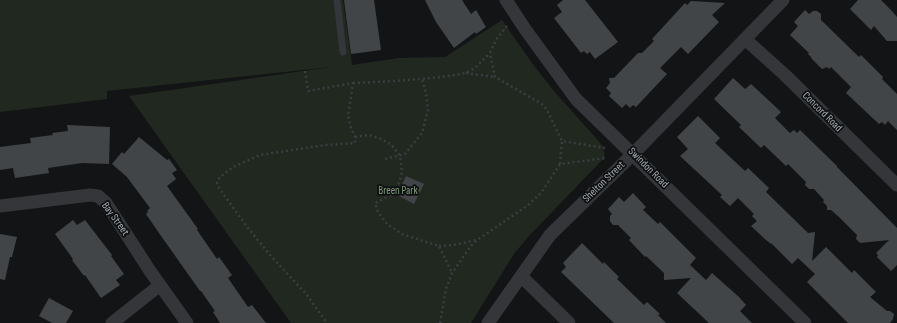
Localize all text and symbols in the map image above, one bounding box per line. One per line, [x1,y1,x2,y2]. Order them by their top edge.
street label: Concord Road [799,89,845,135]
street label: Swindon Road [625,145,671,191]
street label: Shelton Street [580,159,628,205]
park label: Breen Park [378,184,418,198]
street label: Bay Street [98,200,132,238]

